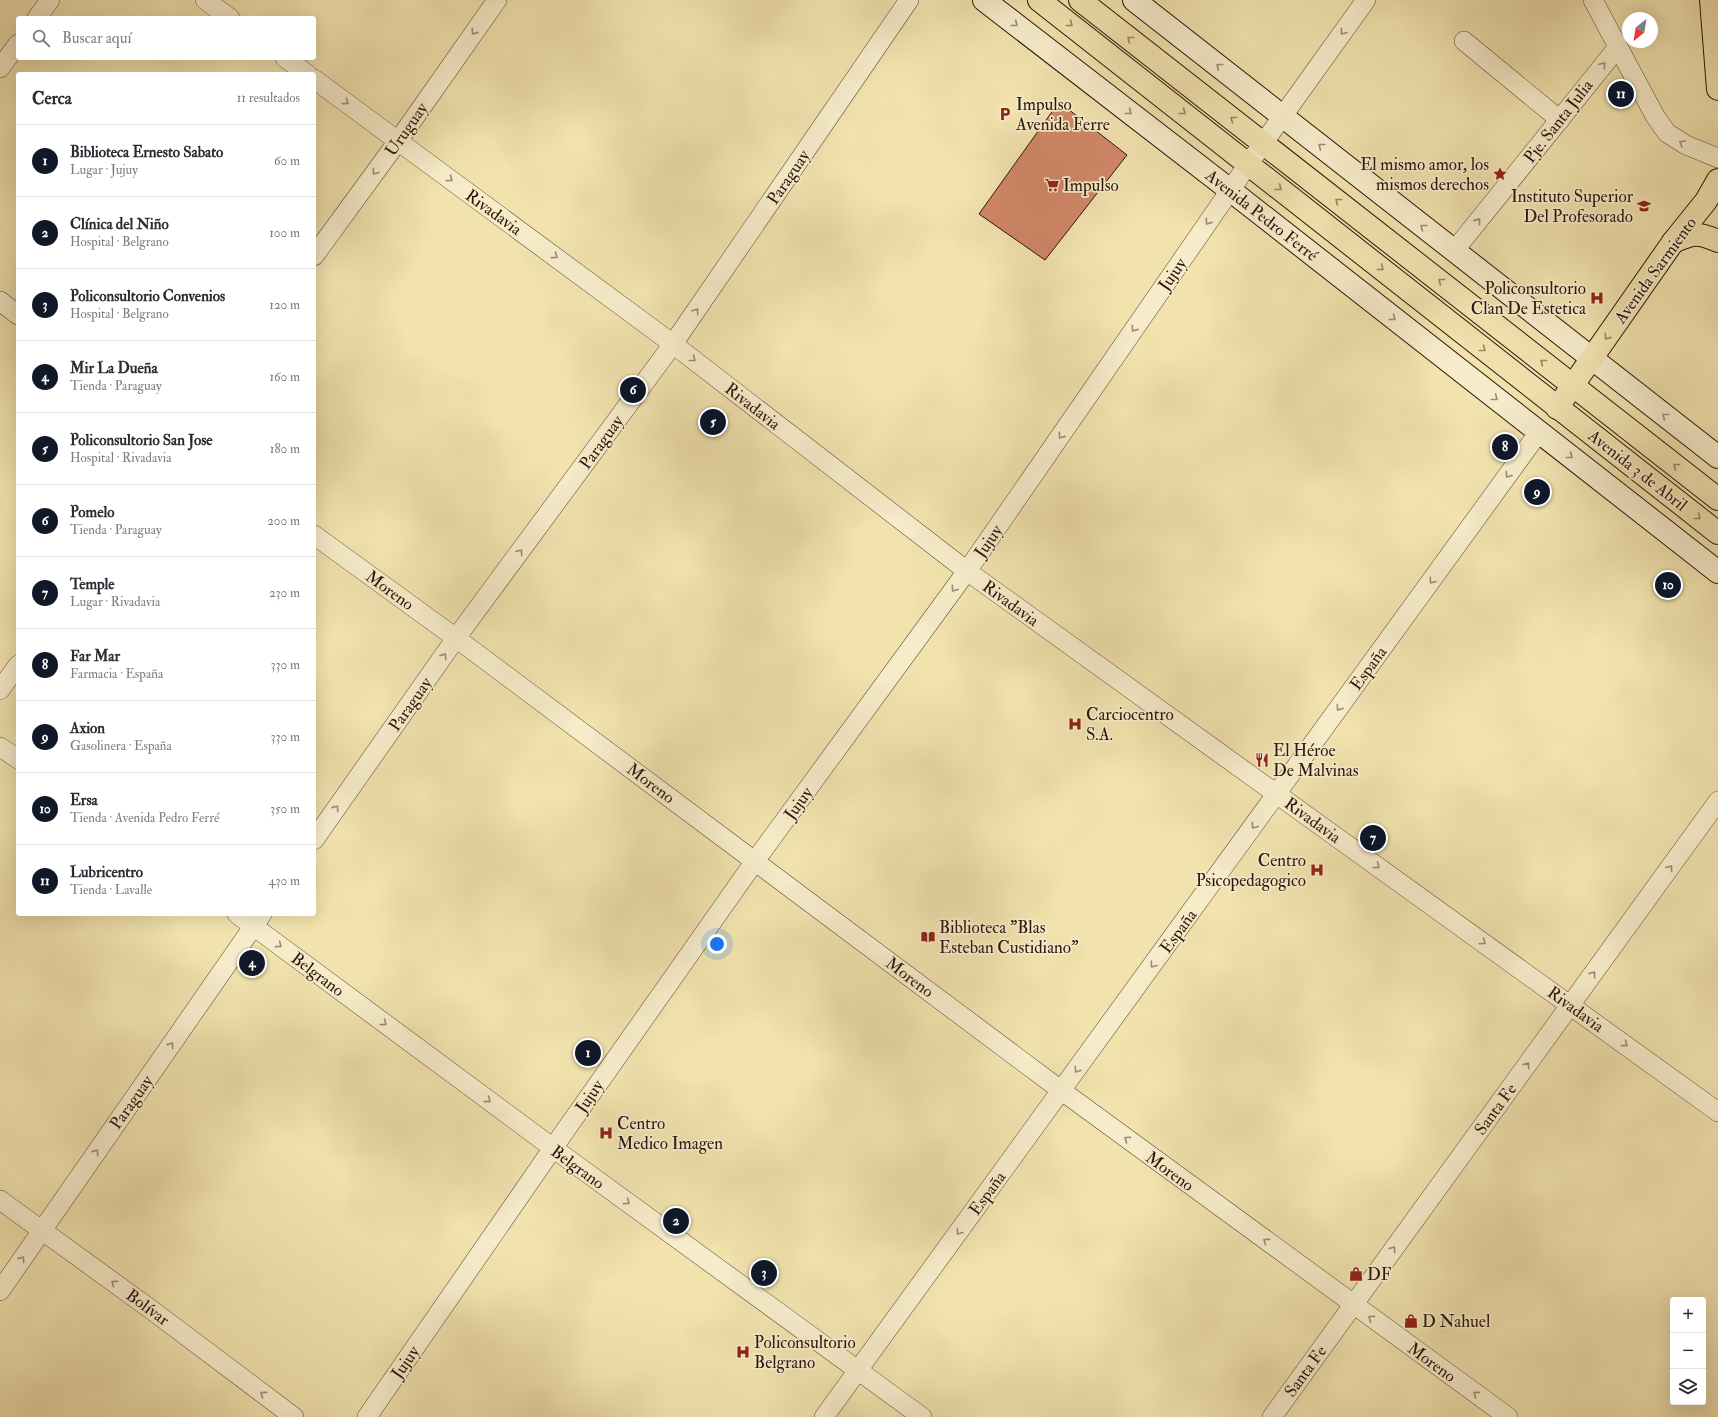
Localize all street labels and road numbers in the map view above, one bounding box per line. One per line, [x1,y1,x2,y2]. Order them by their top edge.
street label: Pje. Santa Julia [1519,75,1599,168]
street label: Uruguay [380,98,434,161]
street label: Paraguay [763,146,815,209]
street label: Avenida Pedro Ferré [1200,164,1323,266]
street label: Rivadavia [461,185,527,241]
street label: Avenida Sarmiento [1609,213,1701,329]
street label: Jujuy [1153,253,1192,296]
street label: Rivadavia [721,378,785,435]
street label: Paraguay [575,411,629,474]
street label: Avenida 3 de Abril [1583,424,1692,516]
street label: Jujuy [969,520,1008,563]
street label: Moreno [361,566,418,615]
street label: Rivadavia [978,576,1044,632]
street label: España [1345,641,1393,695]
street label: Paraguay [384,673,438,736]
street label: Moreno [623,759,679,808]
street label: Jujuy [779,782,818,825]
street label: Rivadavia [1280,793,1346,849]
street label: España [1155,904,1203,958]
street label: Belgrano [287,948,348,1001]
street label: Moreno [882,953,938,1002]
street label: Rivadavia [1543,982,1609,1038]
street label: Paraguay [105,1071,159,1134]
street label: Jujuy [570,1075,609,1118]
street label: Santa Fe [1470,1079,1521,1139]
street label: Belgrano [547,1141,609,1194]
street label: Moreno [1141,1147,1198,1196]
street label: España [964,1166,1012,1220]
street label: Bolívar [122,1285,174,1331]
street label: Moreno [1403,1338,1460,1387]
street label: Jujuy [386,1341,425,1384]
street label: Santa Fe [1280,1341,1331,1401]

